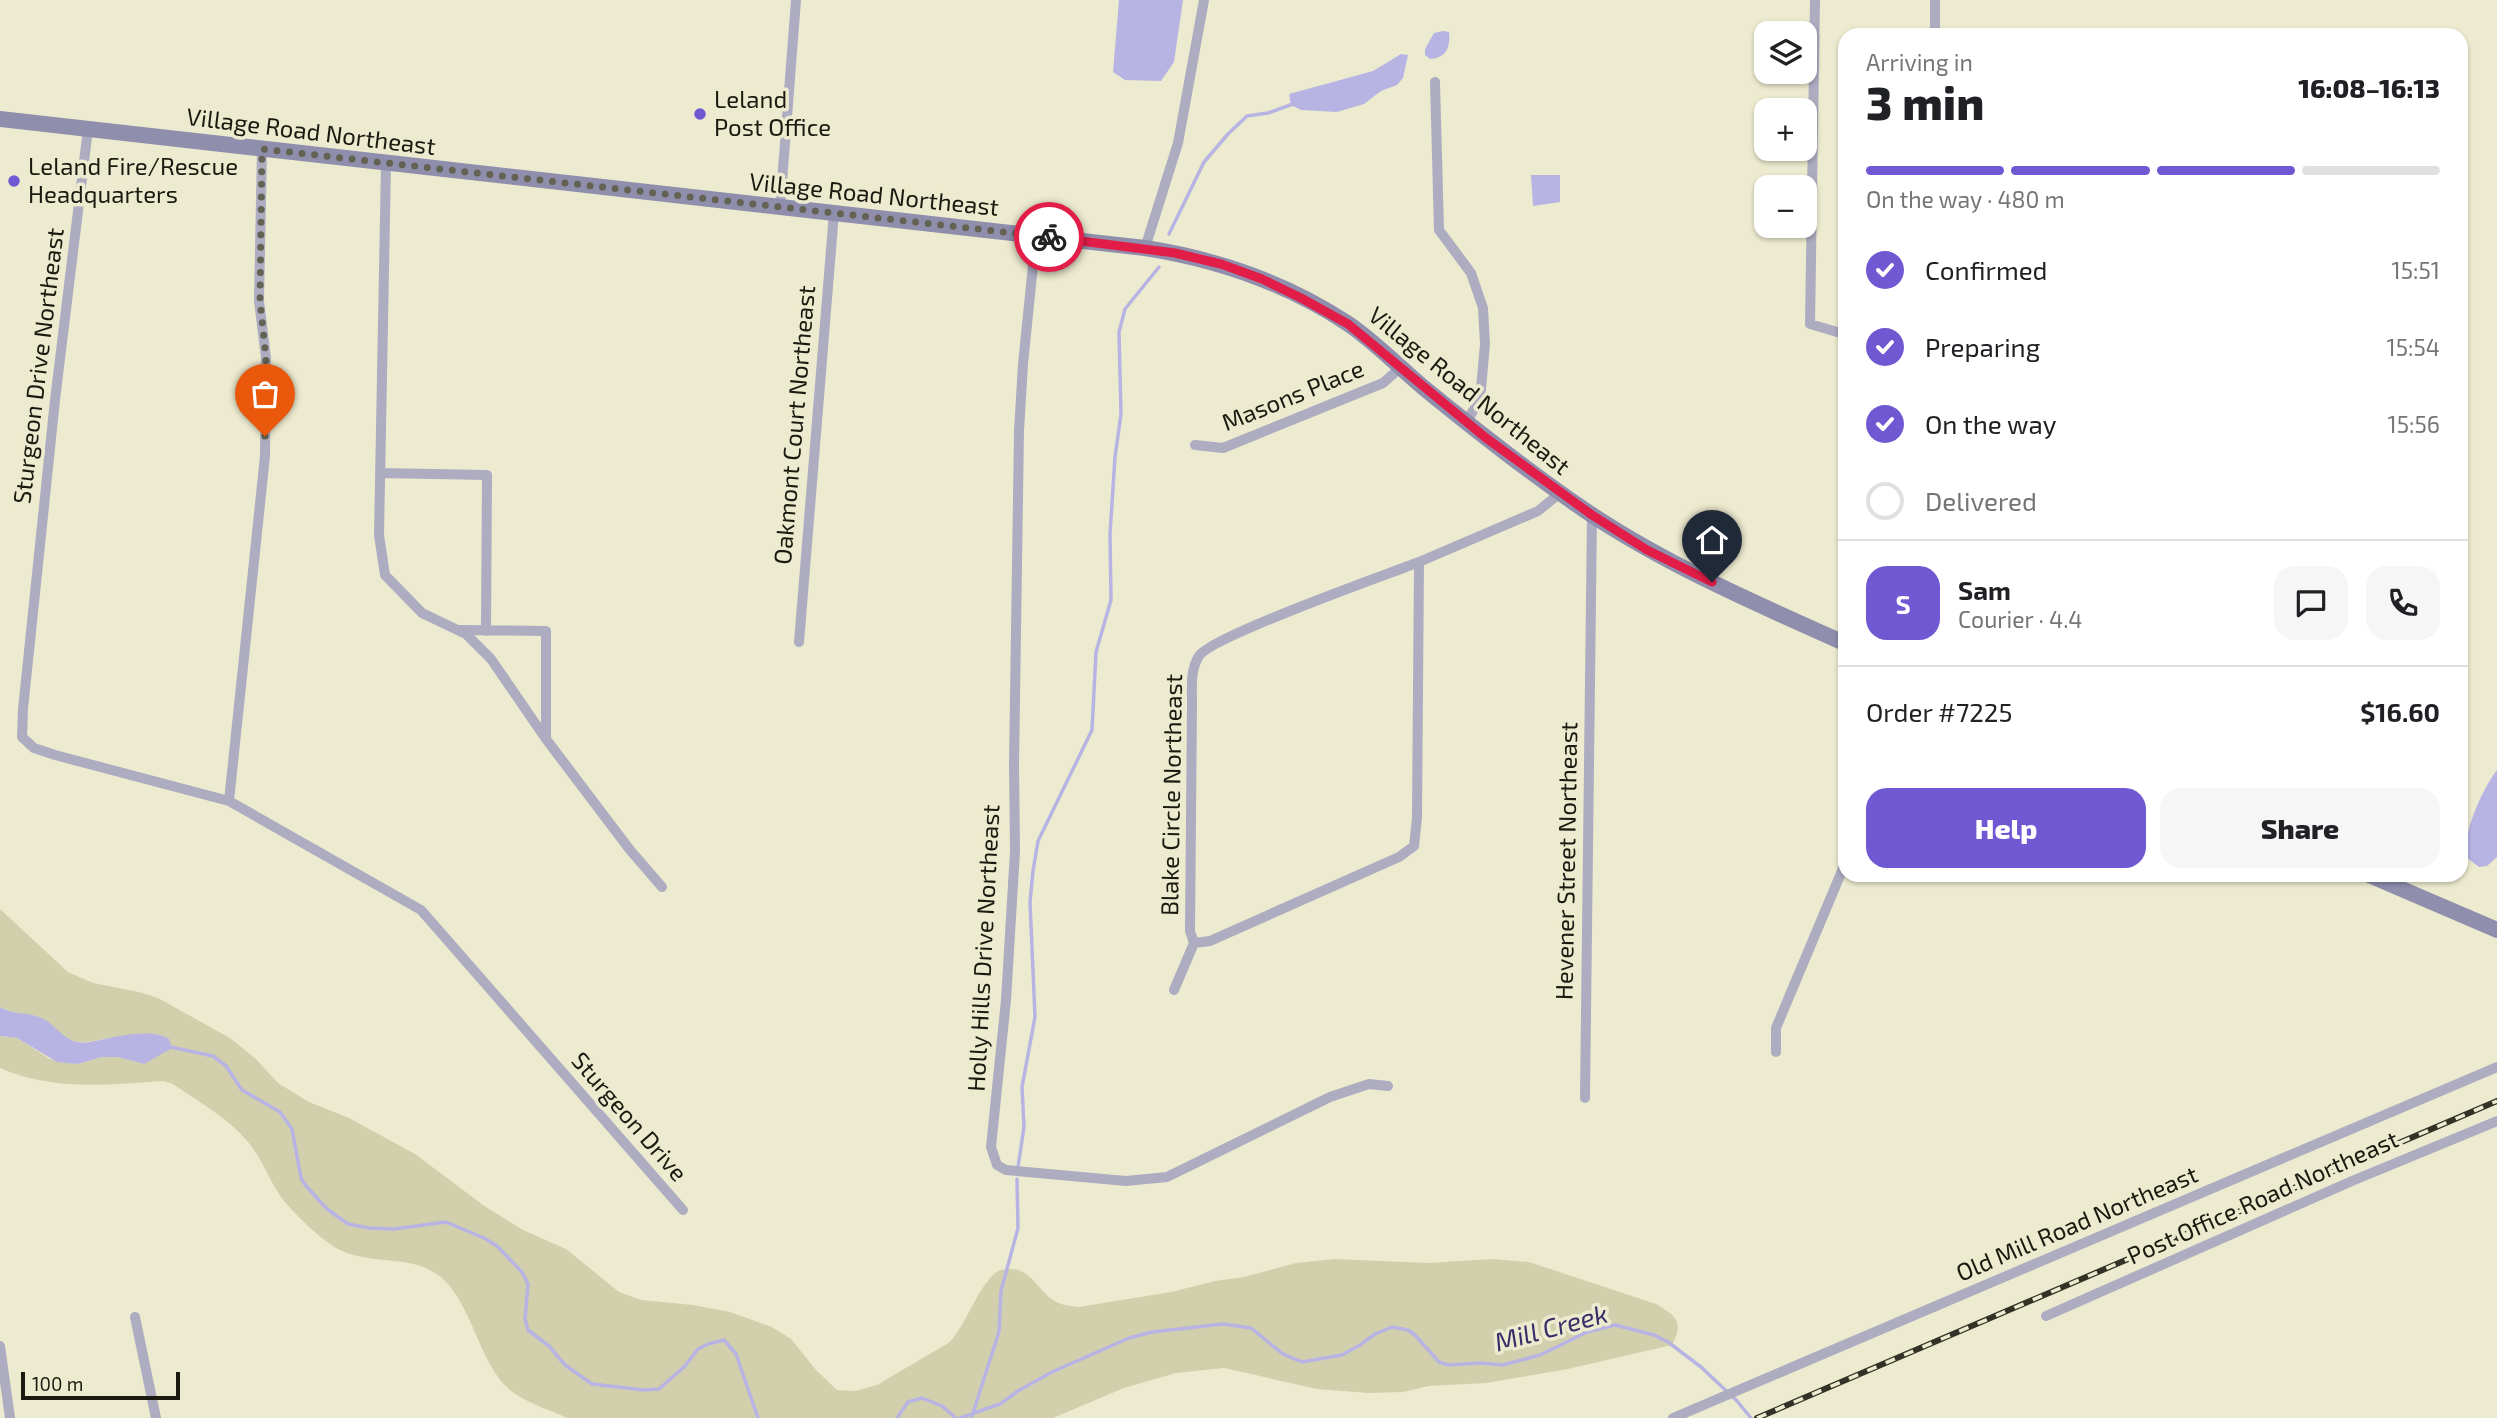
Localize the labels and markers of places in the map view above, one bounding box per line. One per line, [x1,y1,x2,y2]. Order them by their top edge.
place label: Leland Post Office [714,84,831,141]
marker: Leland Post Office [692,106,708,122]
place label: Leland Fire/Rescue Headquarters [28,151,238,208]
marker: Leland Fire/Rescue Headquarters [6,173,22,189]
pin [235,364,295,436]
pin [1682,510,1742,582]

